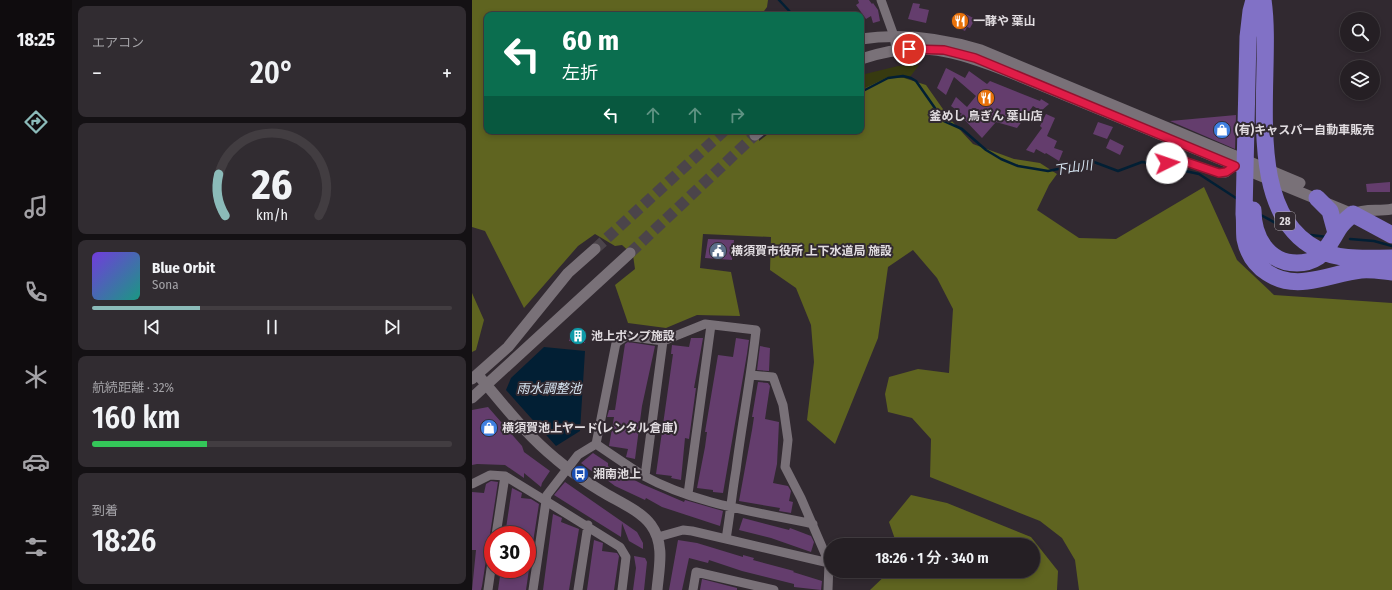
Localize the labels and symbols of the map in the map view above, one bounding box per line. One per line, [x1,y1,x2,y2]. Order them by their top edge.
restaurant icon: 一酵や 葉山 [950,11,970,31]
place label: 一酵や 葉山 [973,14,1036,28]
pin [892,32,926,66]
restaurant icon: 釜めし 鳥ぎん 葉山店 [976,88,996,108]
place label: 釜めし 鳥ぎん 葉山店 [930,109,1043,123]
shop icon: (有)キャスパー自動車販売 [1212,120,1232,140]
place label: (有)キャスパー自動車販売 [1235,123,1374,137]
position arrow [1146,142,1188,184]
water label: 下山川 [1053,157,1095,178]
road number: 28 [1275,212,1295,230]
public building icon: 横須賀市役所 上下水道局 施設 [708,241,728,261]
place label: 横須賀市役所 上下水道局 施設 [731,244,892,258]
building icon: 池上ポンプ施設 [568,326,588,346]
place label: 池上ポンプ施設 [591,329,675,343]
water label: 雨水調整池 [516,381,583,396]
shop icon: 横須賀池上ヤード(レンタル倉庫) [479,418,499,438]
place label: 横須賀池上ヤード(レンタル倉庫) [502,421,678,435]
bus stop icon: 湘南池上 [570,464,590,484]
place label: 湘南池上 [593,467,641,481]
speed limit sign: 30 [484,526,536,578]

